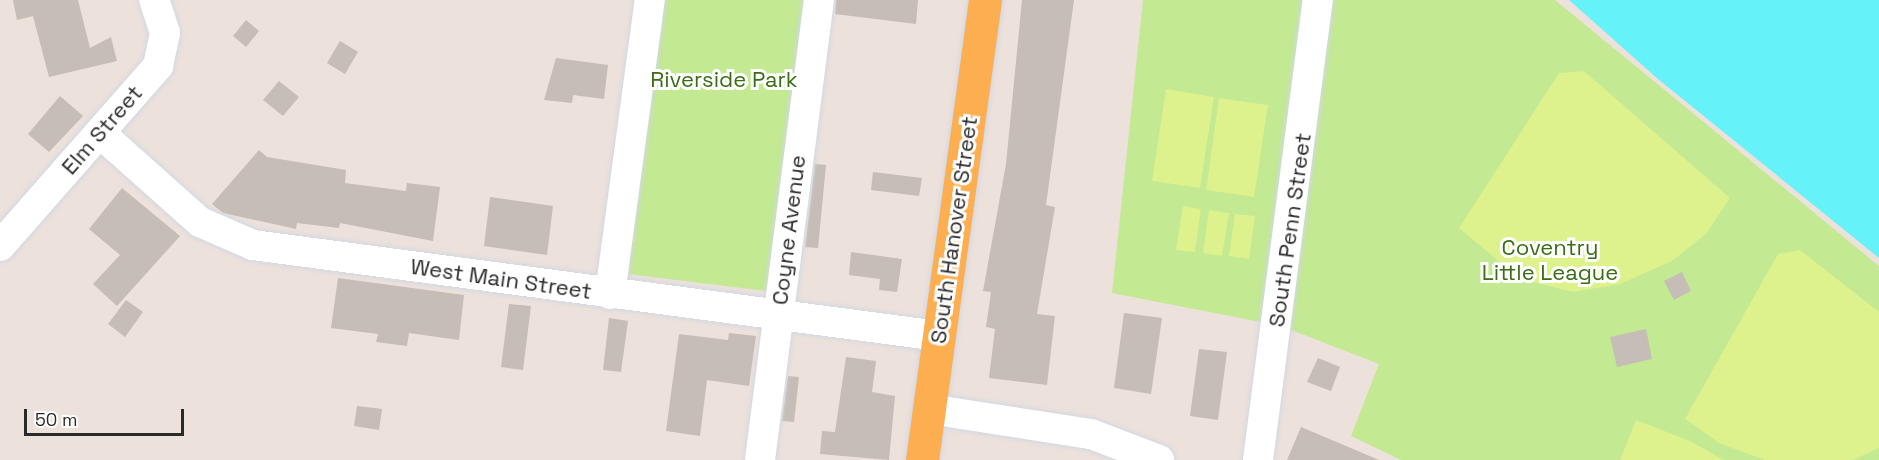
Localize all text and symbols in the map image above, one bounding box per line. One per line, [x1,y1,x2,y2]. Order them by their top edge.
park label: Riverside Park [650,67,798,93]
street label: Elm Street [56,80,148,180]
street label: South Hanover Street [925,115,983,345]
street label: South Penn Street [1263,131,1317,329]
street label: Coyne Avenue [767,153,811,307]
park label: Coventry Little League [1482,234,1618,286]
street label: West Main Street [409,253,593,305]
scale bar [27,397,188,435]
text: 50 m [35,408,77,431]

